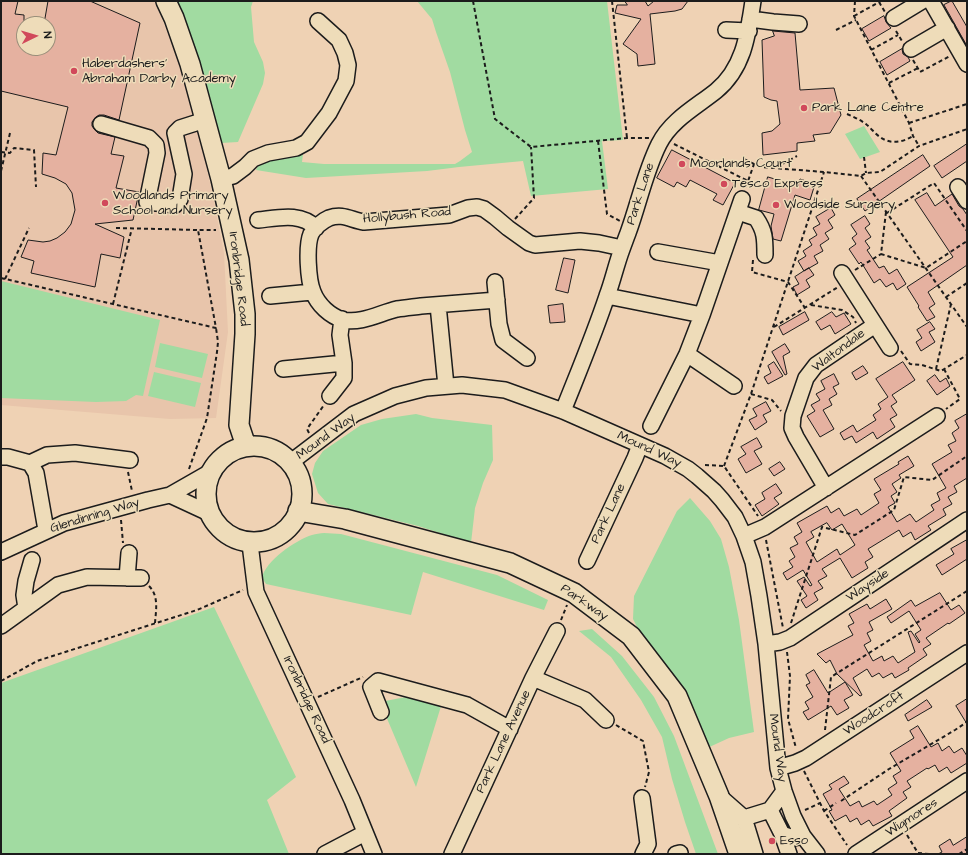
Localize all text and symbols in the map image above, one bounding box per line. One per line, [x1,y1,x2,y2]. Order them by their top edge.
north arrow [16,16,56,56]
text: N [40,31,55,39]
place label: Haberdashers' Abraham Darby Academy [82,56,236,87]
marker: Haberdashers' Abraham Darby Academy [69,66,79,76]
place label: Park Lane Centre [812,100,924,116]
marker: Park Lane Centre [799,103,809,113]
place label: Moorlands Court [690,156,792,172]
marker: Moorlands Court [677,159,687,169]
street label: Park Lane [624,161,658,227]
place label: Tesco Express [732,176,823,192]
marker: Tesco Express [719,179,729,189]
place label: Woodlands Primary School and Nursery [113,188,233,219]
place label: Woodside Surgery [784,197,895,213]
marker: Woodlands Primary School and Nursery [100,198,110,208]
marker: Woodside Surgery [771,200,781,210]
street label: Hollybush Road [362,204,452,228]
street label: Ironbridge Road [224,231,252,327]
street label: Waltondale [809,326,869,376]
street label: Mound Way [293,410,359,464]
street label: Mound Way [614,428,684,472]
street label: Park Lane [588,482,630,546]
street label: Glendinning Way [48,495,142,537]
street label: Wayside [844,566,892,606]
street label: Parkway [557,581,611,625]
street label: Ironbridge Road [279,654,333,746]
street label: Park Lane Avenue [473,688,535,796]
street label: Woodcroft [841,689,907,739]
street label: Mound Way [764,713,790,783]
street label: Wigmores [883,795,941,841]
place label: Esso [780,833,808,849]
marker: Esso [767,836,777,846]

